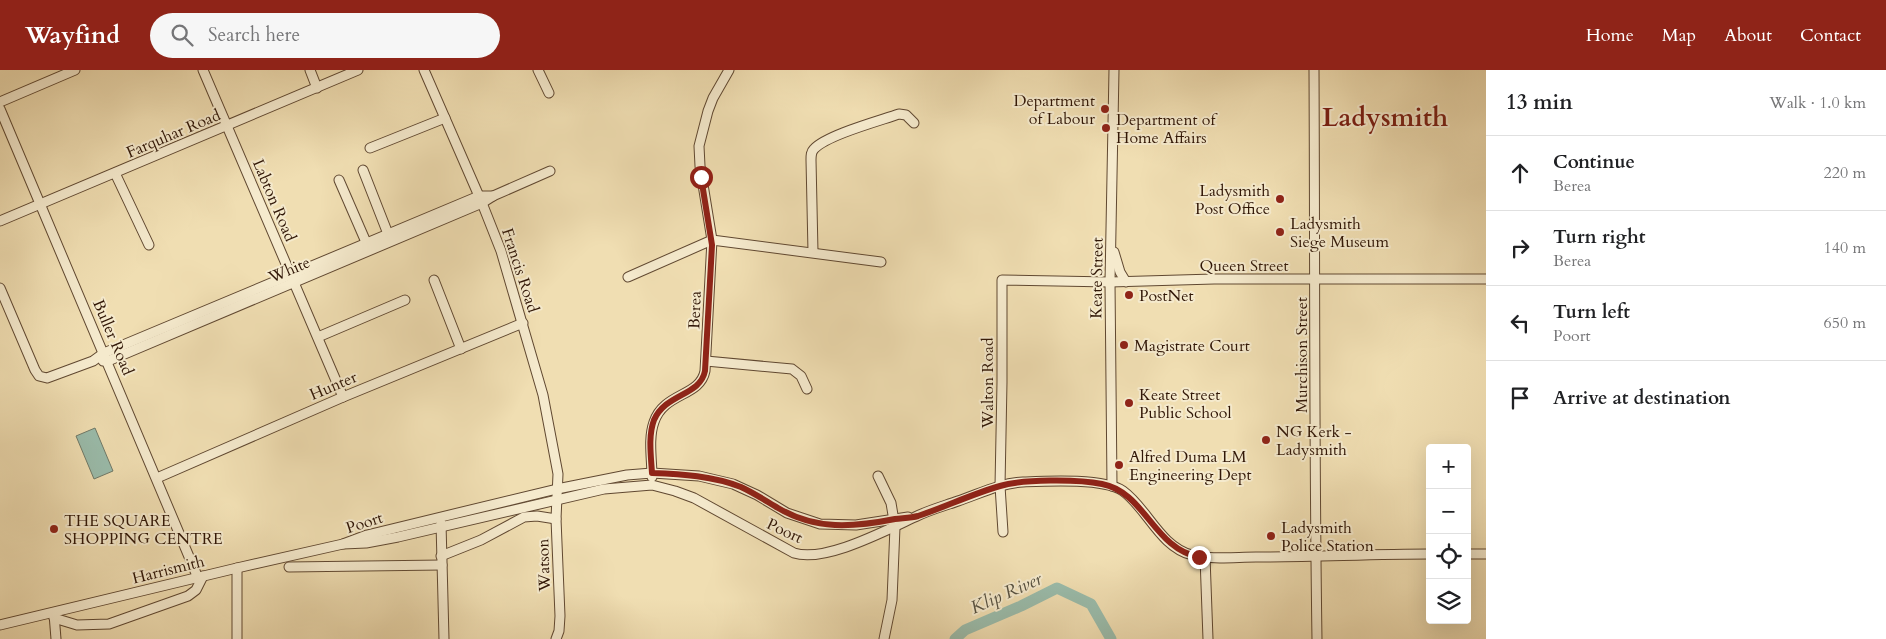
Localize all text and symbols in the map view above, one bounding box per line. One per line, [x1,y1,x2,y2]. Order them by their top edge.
search box [150,13,500,58]
text: Wayfind [25,19,120,52]
icon: search [168,21,196,49]
text: Search here [208,22,300,48]
text: Home [1586,23,1634,48]
text: Map [1662,23,1696,48]
text: About [1724,23,1772,48]
text: Contact [1800,23,1861,48]
text: 13 min [1506,88,1573,117]
place label: Department of Labour [1013,90,1095,130]
text: Walk · 1.0 km [1769,92,1866,114]
district label: Ladysmith [1322,100,1448,135]
marker: Department of Labour [1099,103,1111,115]
street label: Farquhar Road [123,104,224,164]
place label: Department of Home Affairs [1116,109,1218,149]
marker: Department of Home Affairs [1100,122,1112,134]
text: Continue [1553,149,1635,175]
street label: Labton Road [247,156,301,245]
icon: ahead [1506,159,1534,187]
text: 220 m [1824,162,1866,184]
route start [690,166,713,189]
text: Berea [1553,175,1591,197]
place label: Ladysmith Post Office [1195,180,1270,220]
marker: Ladysmith Post Office [1274,193,1286,205]
place label: Ladysmith Siege Museum [1290,213,1390,253]
text: Turn right [1553,224,1645,250]
street label: Francis Road [496,225,544,316]
marker: Ladysmith Siege Museum [1274,226,1286,238]
icon: right [1506,234,1534,262]
street label: Keate Street [1085,237,1109,319]
text: 140 m [1824,237,1866,259]
text: Berea [1553,250,1591,272]
street label: White [264,251,314,289]
street label: Queen Street [1200,255,1289,277]
place label: PostNet [1139,285,1193,307]
marker: PostNet [1123,289,1135,301]
street label: Berea [683,290,707,329]
street label: Buller Road [87,296,139,379]
street label: Murchison Street [1291,297,1313,413]
text: Turn left [1553,299,1630,325]
icon: left [1506,309,1534,337]
text: 650 m [1824,312,1866,334]
text: Poort [1553,325,1591,347]
place label: Magistrate Court [1134,335,1250,357]
street label: Walton Road [977,337,999,429]
marker: Magistrate Court [1118,339,1130,351]
street label: Hunter [306,366,361,406]
place label: Keate Street Public School [1139,384,1231,424]
icon: arrive [1506,384,1534,412]
text: Arrive at destination [1553,385,1730,411]
marker: Keate Street Public School [1123,397,1135,409]
place label: NG Kerk - Ladysmith [1276,421,1352,461]
marker: NG Kerk - Ladysmith [1260,434,1272,446]
map controls [1426,444,1471,624]
button: + [1426,444,1471,489]
place label: Alfred Duma LM Engineering Dept [1129,446,1252,486]
marker: Alfred Duma LM Engineering Dept [1113,459,1125,471]
button: − [1426,489,1471,534]
street label: Poort [343,507,386,539]
place label: THE SQUARE SHOPPING CENTRE [64,510,223,550]
street label: Poort [763,513,806,549]
place label: Ladysmith Police Station [1281,517,1374,557]
marker: THE SQUARE SHOPPING CENTRE [48,523,60,535]
marker: Ladysmith Police Station [1265,530,1277,542]
button: locate [1426,534,1471,579]
street label: Watson [532,538,556,593]
route end [1188,546,1211,569]
street label: Harrismith [130,550,207,590]
water label: Klip River [966,566,1047,620]
button: layers [1426,579,1471,624]

